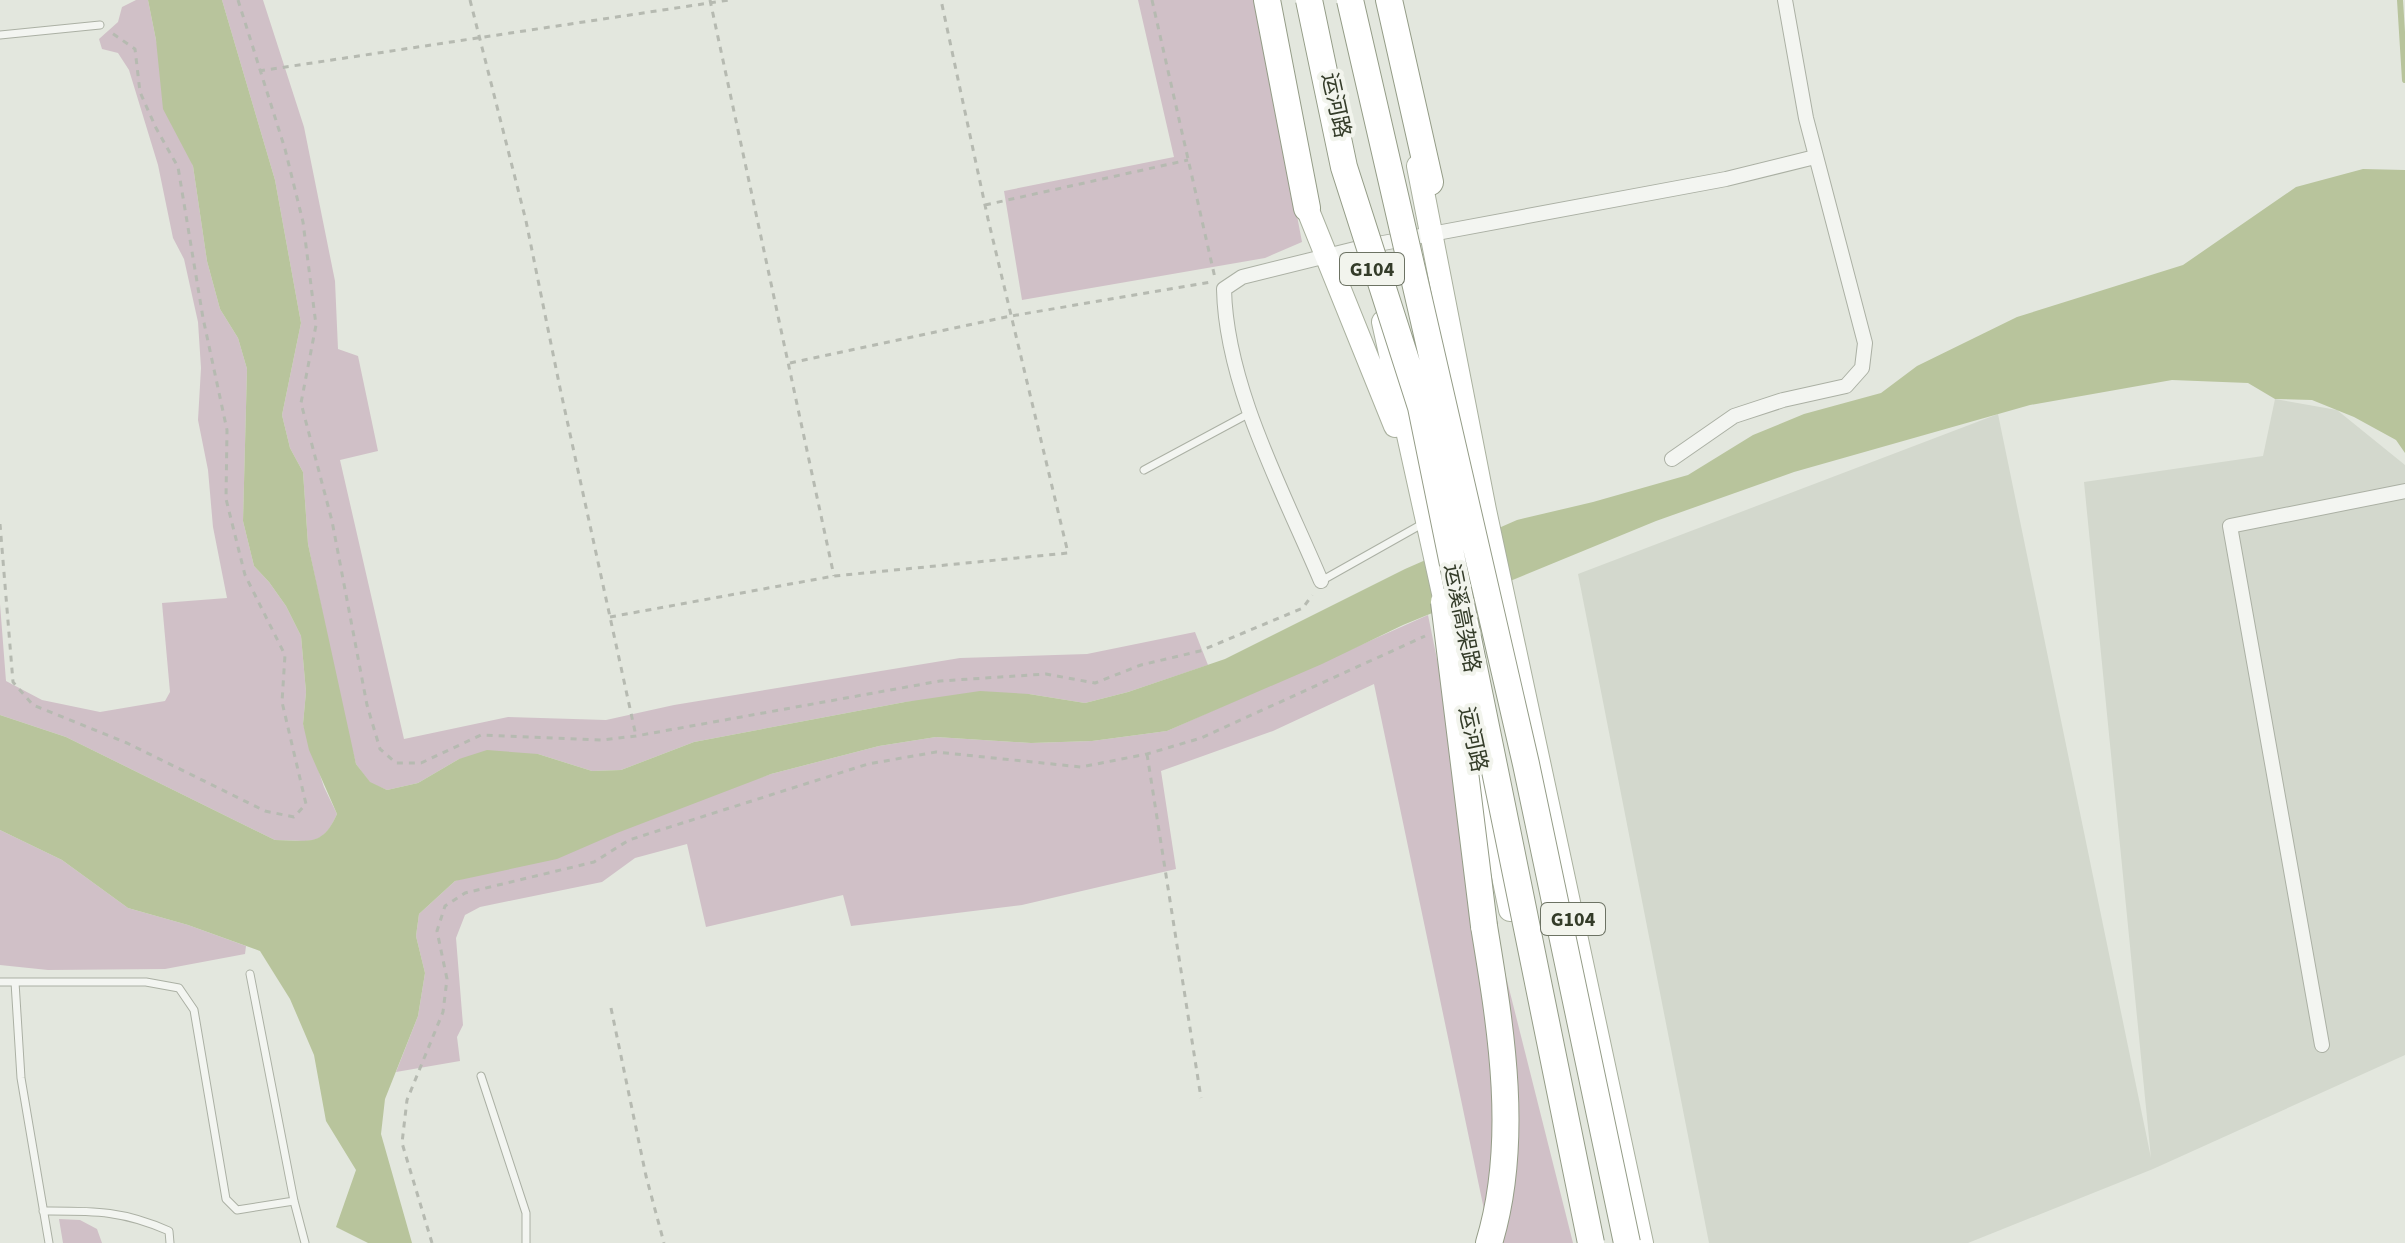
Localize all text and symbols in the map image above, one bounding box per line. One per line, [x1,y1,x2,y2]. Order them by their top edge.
street label: 运河路 [1314,70,1359,141]
road number: G104 [1340,253,1404,285]
street label: 运溪高架路 [1436,561,1488,675]
street label: 运河路 [1451,704,1496,775]
road number: G104 [1541,903,1605,935]

